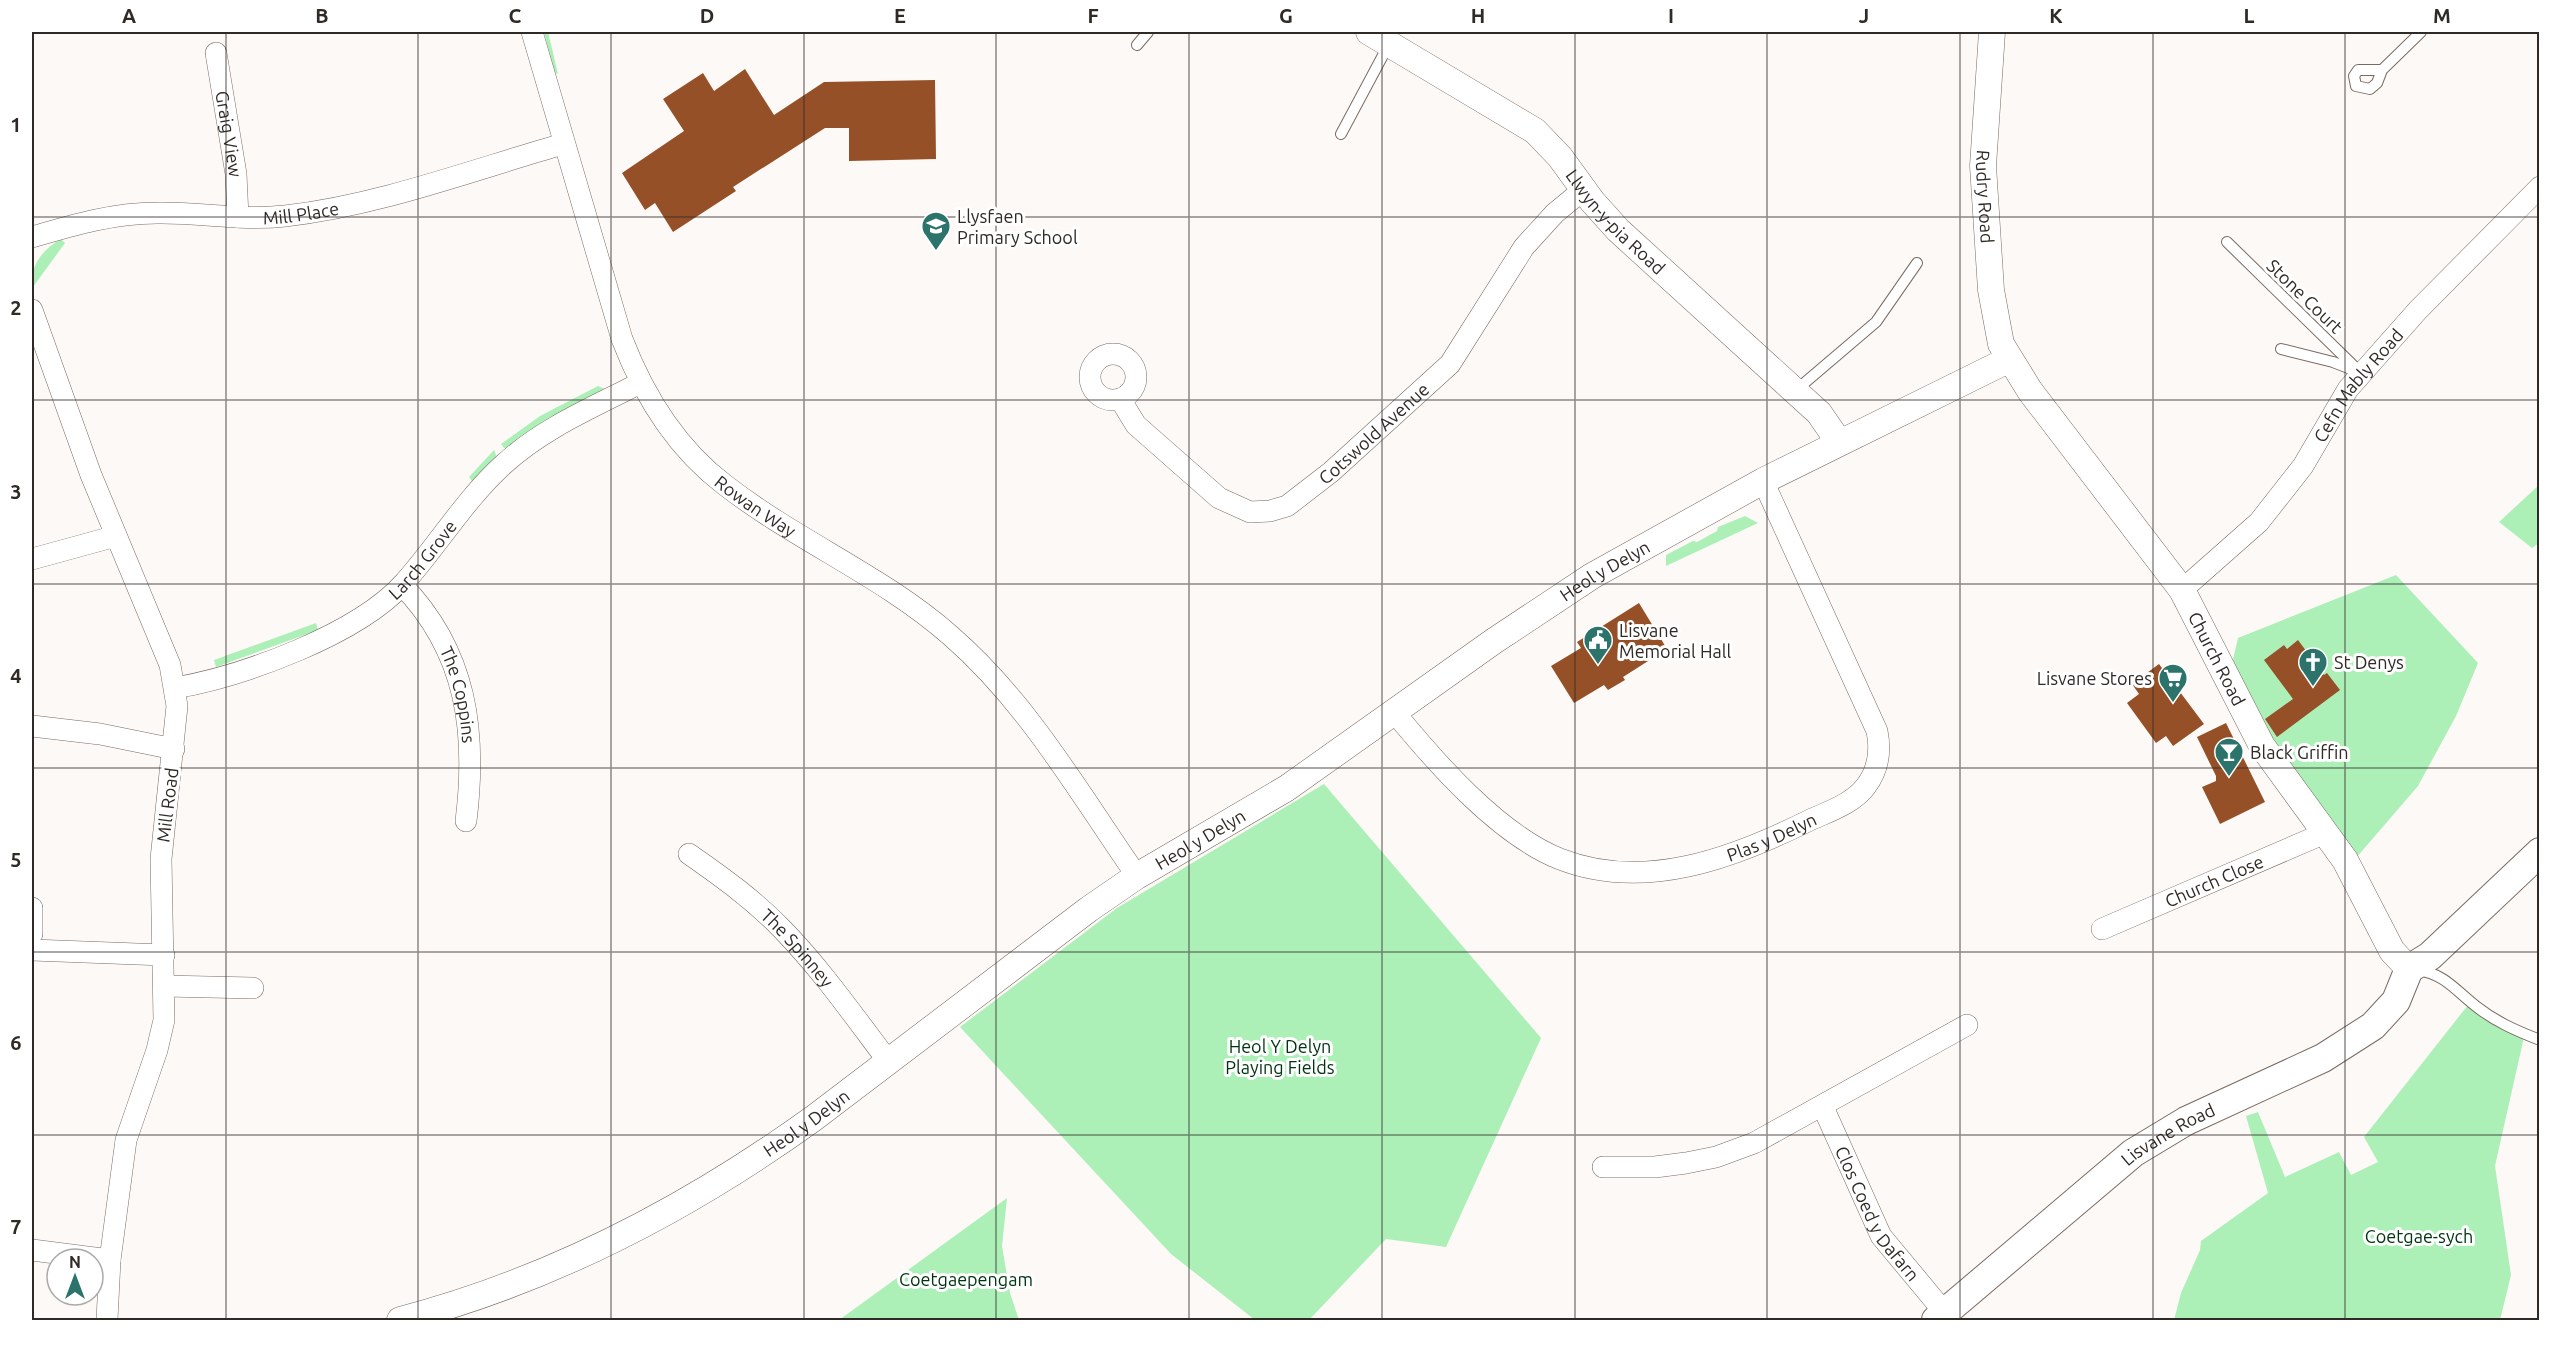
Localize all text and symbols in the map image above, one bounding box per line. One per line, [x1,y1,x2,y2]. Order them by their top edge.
text: A [122,4,136,27]
text: B [315,4,329,27]
text: C [509,4,522,27]
text: D [700,4,714,27]
text: E [894,4,906,27]
text: F [1087,4,1099,27]
text: G [1279,4,1293,27]
text: H [1471,4,1485,27]
text: I [1668,4,1674,27]
text: J [1859,4,1869,27]
text: K [2049,4,2063,27]
text: L [2244,4,2255,27]
text: M [2433,4,2451,27]
street label: Graig View [212,89,246,179]
text: 1 [10,113,22,136]
street label: Rudry Road [1973,149,1998,244]
street label: Llwyn-y-pia Road [1562,165,1669,278]
street label: Mill Place [262,198,341,228]
place label: Llysfaen Primary School [957,206,1078,247]
school or university icon: Llysfaen Primary School [920,210,952,252]
street label: Stone Court [2263,255,2347,337]
text: 2 [10,296,22,319]
street label: Cefn Mably Road [2309,325,2407,445]
street label: Cotswold Avenue [1315,379,1433,488]
street label: Rowan Way [711,471,800,541]
text: 3 [10,480,22,503]
street label: Larch Grove [384,516,460,603]
street label: Heol y Delyn [1556,536,1653,605]
street label: Church Road [2185,608,2249,709]
place label: Lisvane Memorial Hall [1619,620,1731,661]
public building icon: Lisvane Memorial Hall [1582,624,1614,666]
street label: The Coppins [437,643,479,744]
church icon: St Denys [2297,646,2329,688]
place label: St Denys [2334,652,2404,672]
supermarket icon: Lisvane Stores [2157,662,2189,704]
text: 4 [10,664,22,687]
place label: Lisvane Stores [2037,668,2152,688]
bar icon: Black Griffin [2213,736,2245,778]
place label: Black Griffin [2250,742,2349,762]
street label: Mill Road [153,767,181,843]
street label: Heol y Delyn [1151,805,1249,873]
street label: Plas y Delyn [1724,809,1819,865]
text: 5 [10,848,22,871]
street label: Church Close [2162,851,2266,911]
street label: The Spinney [758,905,838,991]
text: 6 [10,1031,22,1054]
park label: Heol Y Delyn Playing Fields [1225,1036,1335,1077]
street label: Heol y Delyn [759,1085,853,1160]
street label: Lisvane Road [2117,1099,2218,1169]
street label: Clos Coed y Dafarn [1832,1143,1924,1285]
text: 7 [10,1215,22,1238]
park label: Coetgae-sych [2365,1226,2473,1246]
north arrow [45,1247,105,1307]
text: N [69,1253,81,1271]
park label: Coetgaepengam [899,1269,1033,1289]

